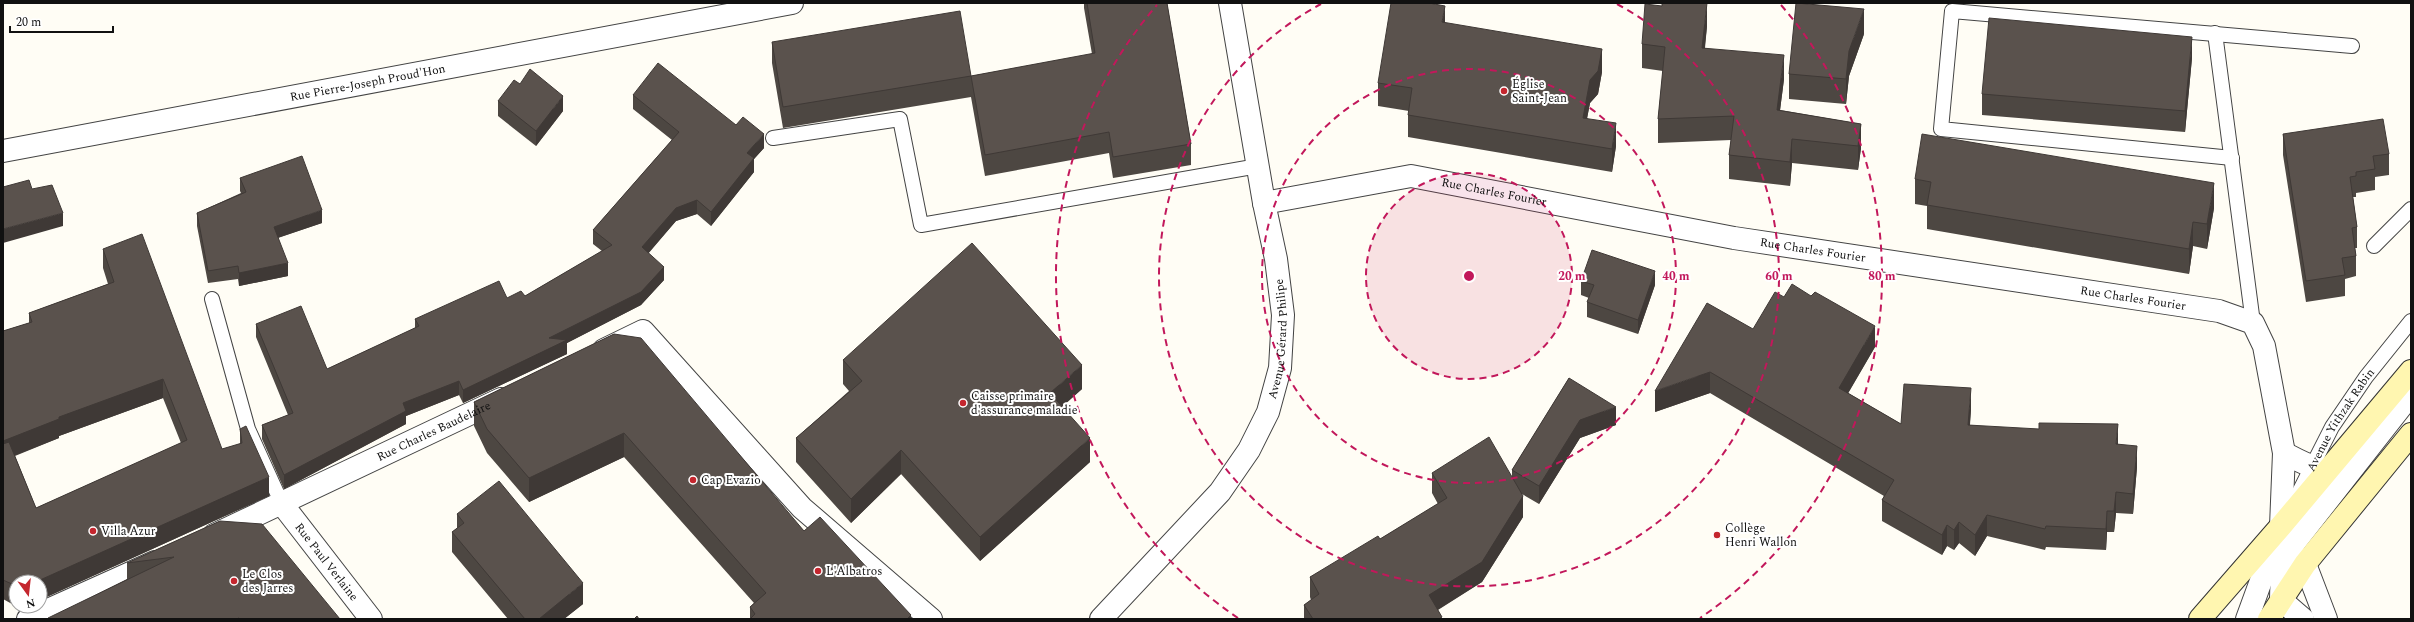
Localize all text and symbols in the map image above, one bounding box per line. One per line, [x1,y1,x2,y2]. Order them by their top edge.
scale bar [10,8,113,34]
text: 20 m [16,13,41,32]
street label: Rue Pierre-Joseph Proud'Hon [288,59,447,107]
place label: Église Saint-Jean [1512,75,1567,108]
marker: Église Saint-Jean [1499,86,1509,96]
street label: Rue Charles Fourier [1440,173,1548,212]
street label: Rue Charles Fourier [1759,233,1867,268]
text: 20 m [1558,267,1586,286]
text: 40 m [1662,267,1690,286]
text: 60 m [1765,267,1793,286]
text: 80 m [1868,267,1896,286]
centre of rings [1462,269,1476,283]
street label: Avenue Gérard Philipe [1263,277,1293,401]
street label: Rue Charles Fourier [2079,281,2187,316]
street label: Avenue Yithzak Rabin [2302,364,2380,475]
place label: Caisse primaire d'assurance maladie [971,387,1078,420]
street label: Rue Charles Baudelaire [374,396,494,467]
marker: Caisse primaire d'assurance maladie [958,398,968,408]
place label: Cap Evazio [701,471,761,490]
marker: Cap Evazio [688,475,698,485]
street label: Rue Paul Verlaine [290,519,363,606]
place label: Collège Henri Wallon [1725,519,1797,552]
place label: Villa Azur [101,522,156,541]
marker: Villa Azur [88,526,98,536]
marker: Collège Henri Wallon [1712,530,1722,540]
place label: L'Albatros [826,562,882,581]
place label: Le Clos des Jarres [242,565,293,598]
marker: L'Albatros [813,566,823,576]
north arrow [8,574,48,614]
marker: Le Clos des Jarres [229,576,239,586]
text: N [24,594,37,613]

